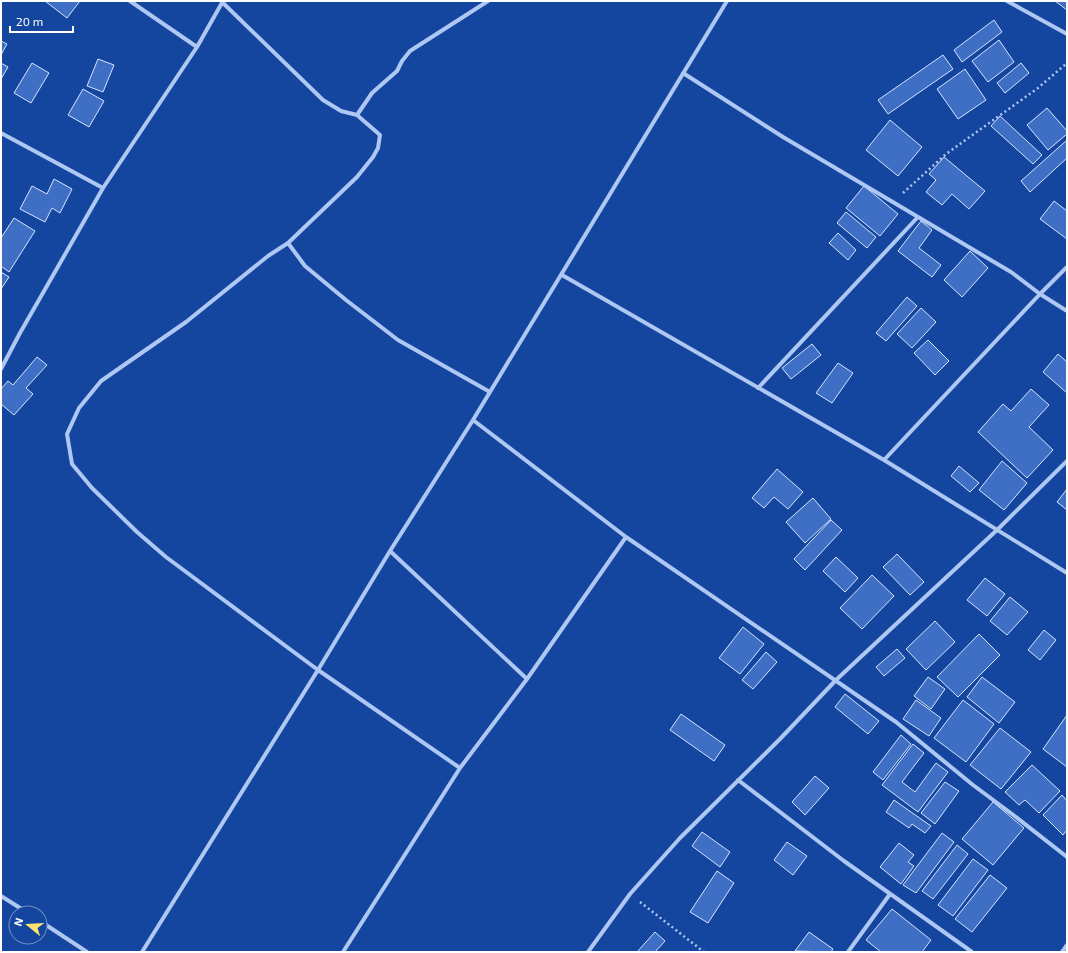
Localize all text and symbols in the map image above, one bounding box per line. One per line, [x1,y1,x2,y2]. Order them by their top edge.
scale bar [10,8,73,34]
text: 20 m [16,14,43,28]
north arrow [8,905,48,945]
text: N [11,916,25,928]

